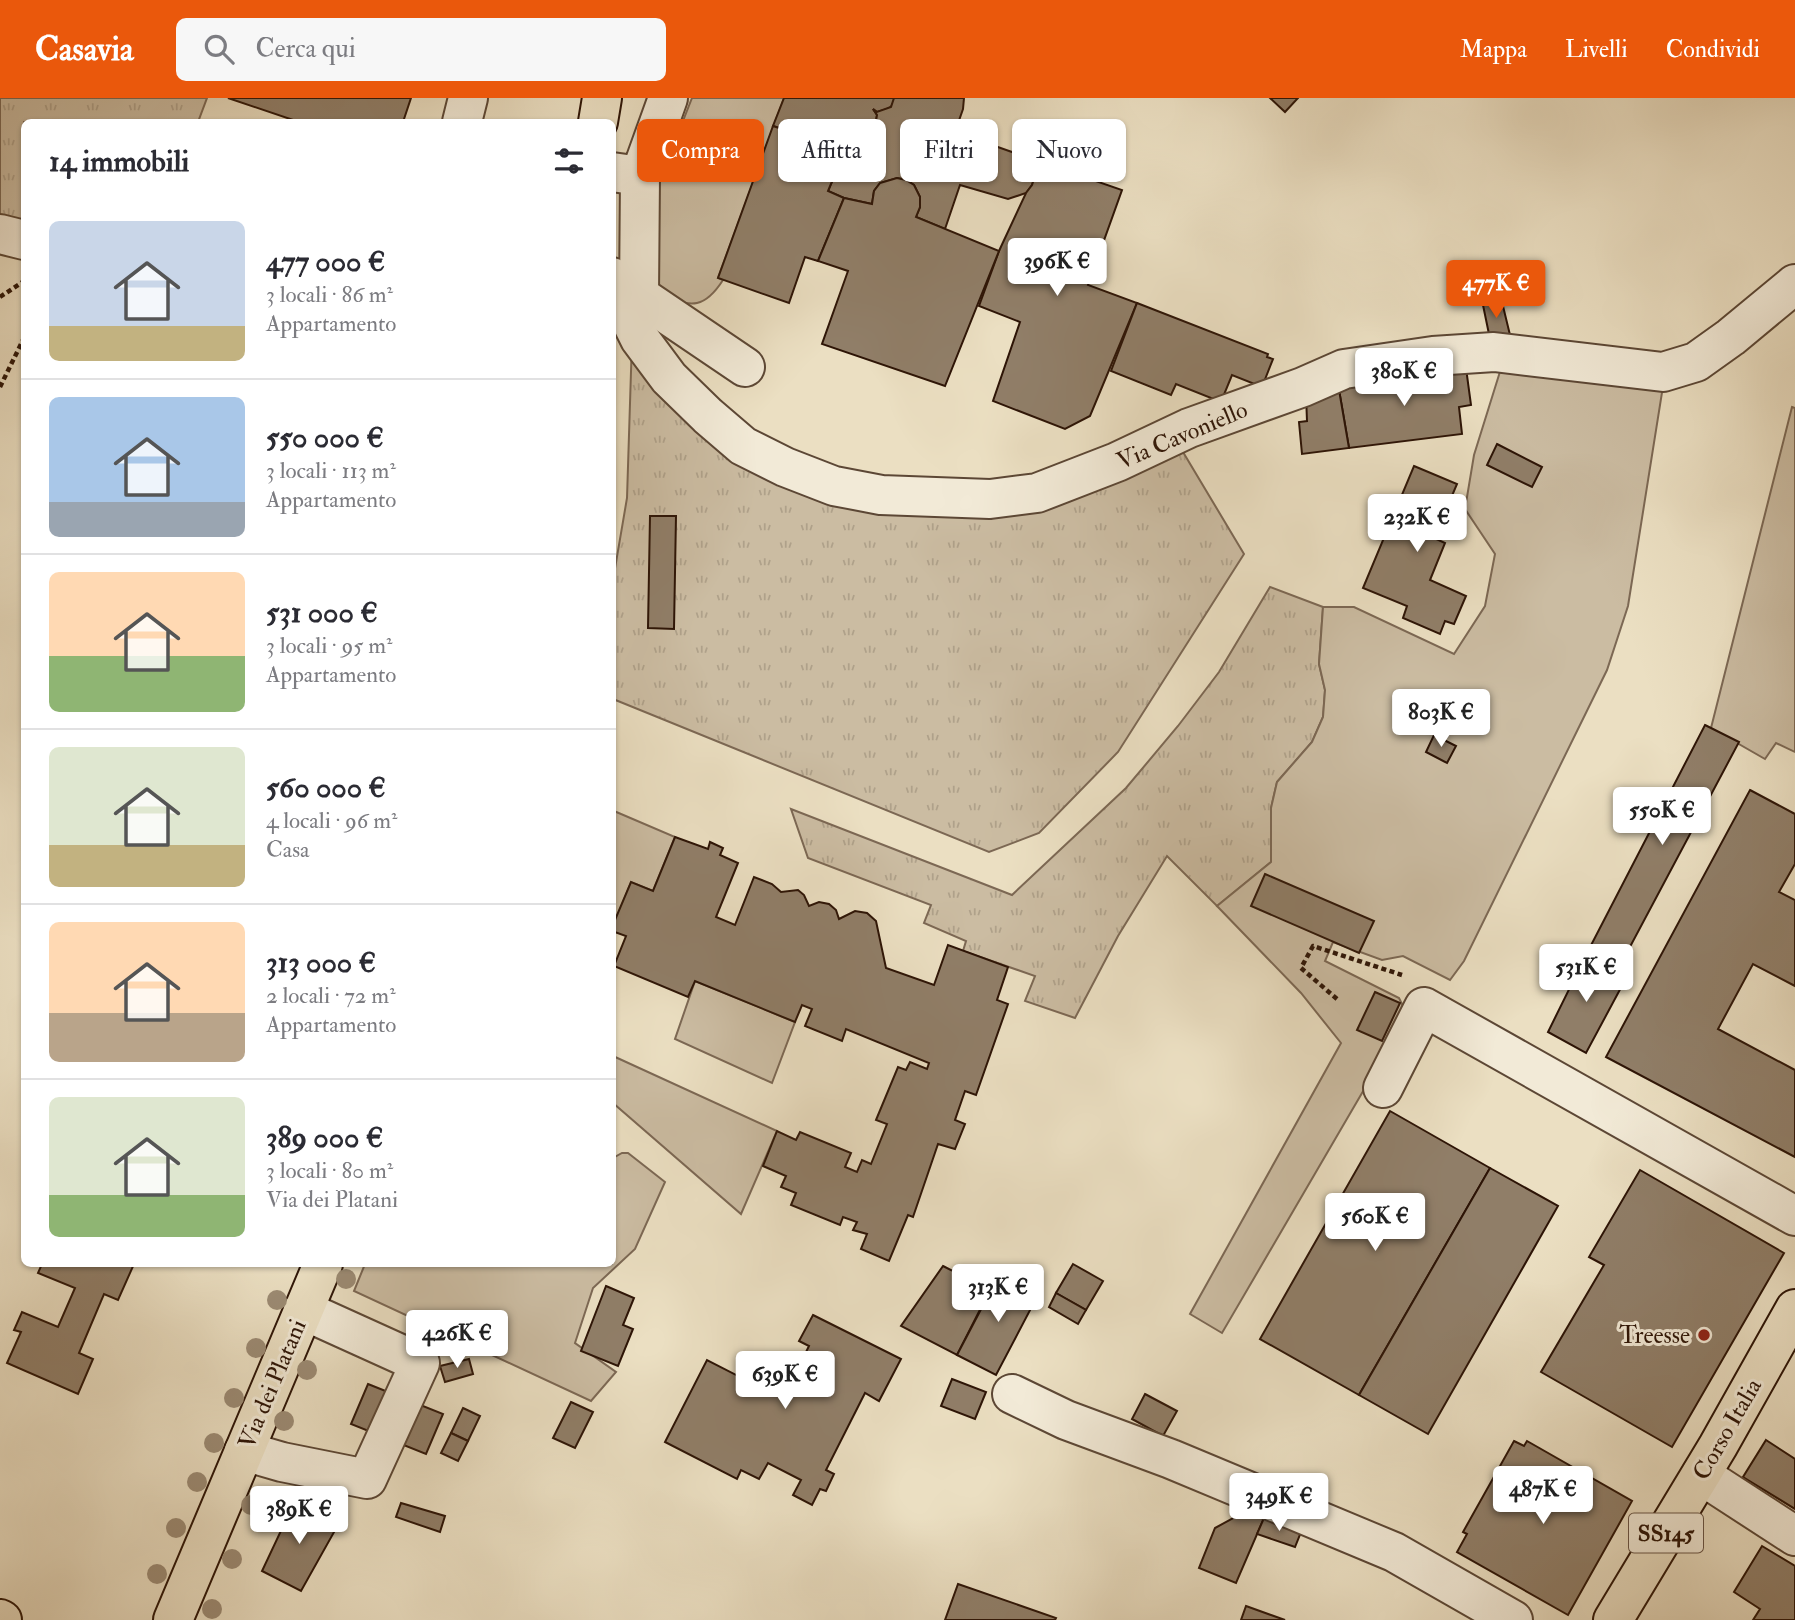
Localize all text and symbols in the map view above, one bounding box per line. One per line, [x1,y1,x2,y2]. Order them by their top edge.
search box [176,18,666,81]
text: Casavia [35,29,134,70]
icon: search [200,30,238,68]
text: Cerca qui [256,33,356,65]
text: Mappa [1460,34,1527,65]
text: Livelli [1565,34,1628,65]
text: Condividi [1666,34,1760,65]
chip: Compra [637,119,764,182]
chip: Affitta [778,119,886,182]
chip: Filtri [900,119,998,182]
chip: Nuovo [1012,119,1126,182]
icon: filters [550,142,588,180]
text: 14 immobili [49,143,189,180]
pin: 396K € [1000,238,1114,298]
text: 477 000 € [266,243,385,280]
text: 396K € [1024,246,1090,275]
icon: home [105,249,189,333]
pin: 477K € [1439,260,1553,320]
text: 477K € [1462,268,1530,297]
text: 3 locali · 86 m² [266,280,393,309]
text: Appartamento [266,309,396,338]
pin: 380K € [1347,348,1461,408]
text: 380K € [1371,356,1437,385]
street label: Via Cavoniello [1112,394,1252,477]
text: 550 000 € [266,419,384,456]
icon: home [105,425,189,509]
text: 3 locali · 113 m² [266,456,396,485]
text: Appartamento [266,485,396,514]
pin: 232K € [1360,494,1474,554]
text: 232K € [1384,502,1450,531]
text: 531 000 € [266,594,378,631]
icon: home [105,600,189,684]
text: 3 locali · 95 m² [266,631,393,660]
text: Appartamento [266,660,396,689]
pin: 803K € [1384,690,1498,749]
text: 803K € [1408,697,1474,726]
text: 560 000 € [266,769,386,806]
icon: home [105,775,189,859]
pin: 550K € [1605,788,1719,847]
text: 550K € [1629,795,1695,824]
text: 4 locali · 96 m² [266,806,398,835]
text: Casa [266,835,310,864]
text: 313 000 € [266,944,376,981]
pin: 531K € [1529,944,1643,1004]
icon: home [105,950,189,1034]
text: 531K € [1555,952,1617,981]
text: 2 locali · 72 m² [266,981,396,1010]
text: Appartamento [266,1010,396,1039]
text: 389 000 € [266,1119,383,1156]
icon: home [105,1125,189,1209]
text: 3 locali · 80 m² [266,1156,393,1185]
text: Via dei Platani [266,1185,398,1214]
pin: 560K € [1318,1194,1432,1253]
text: 560K € [1341,1201,1409,1230]
pin: 313K € [941,1264,1055,1324]
text: 313K € [968,1272,1028,1301]
pin: 426K € [400,1310,514,1370]
street label: Via dei Platani [231,1315,314,1454]
text: 426K € [422,1318,492,1347]
place label: Treesse [1619,1320,1690,1351]
marker: Treesse [1696,1327,1712,1343]
pin: 639K € [728,1352,842,1411]
text: 639K € [752,1359,818,1388]
street label: Corso Italia [1686,1372,1770,1486]
pin: 487K € [1486,1466,1600,1526]
pin: 349K € [1222,1474,1336,1533]
text: 487K € [1509,1474,1577,1503]
text: 349K € [1245,1481,1313,1510]
pin: 389K € [242,1486,356,1546]
text: 389K € [266,1494,332,1523]
road number: SS145 [1629,1514,1703,1552]

